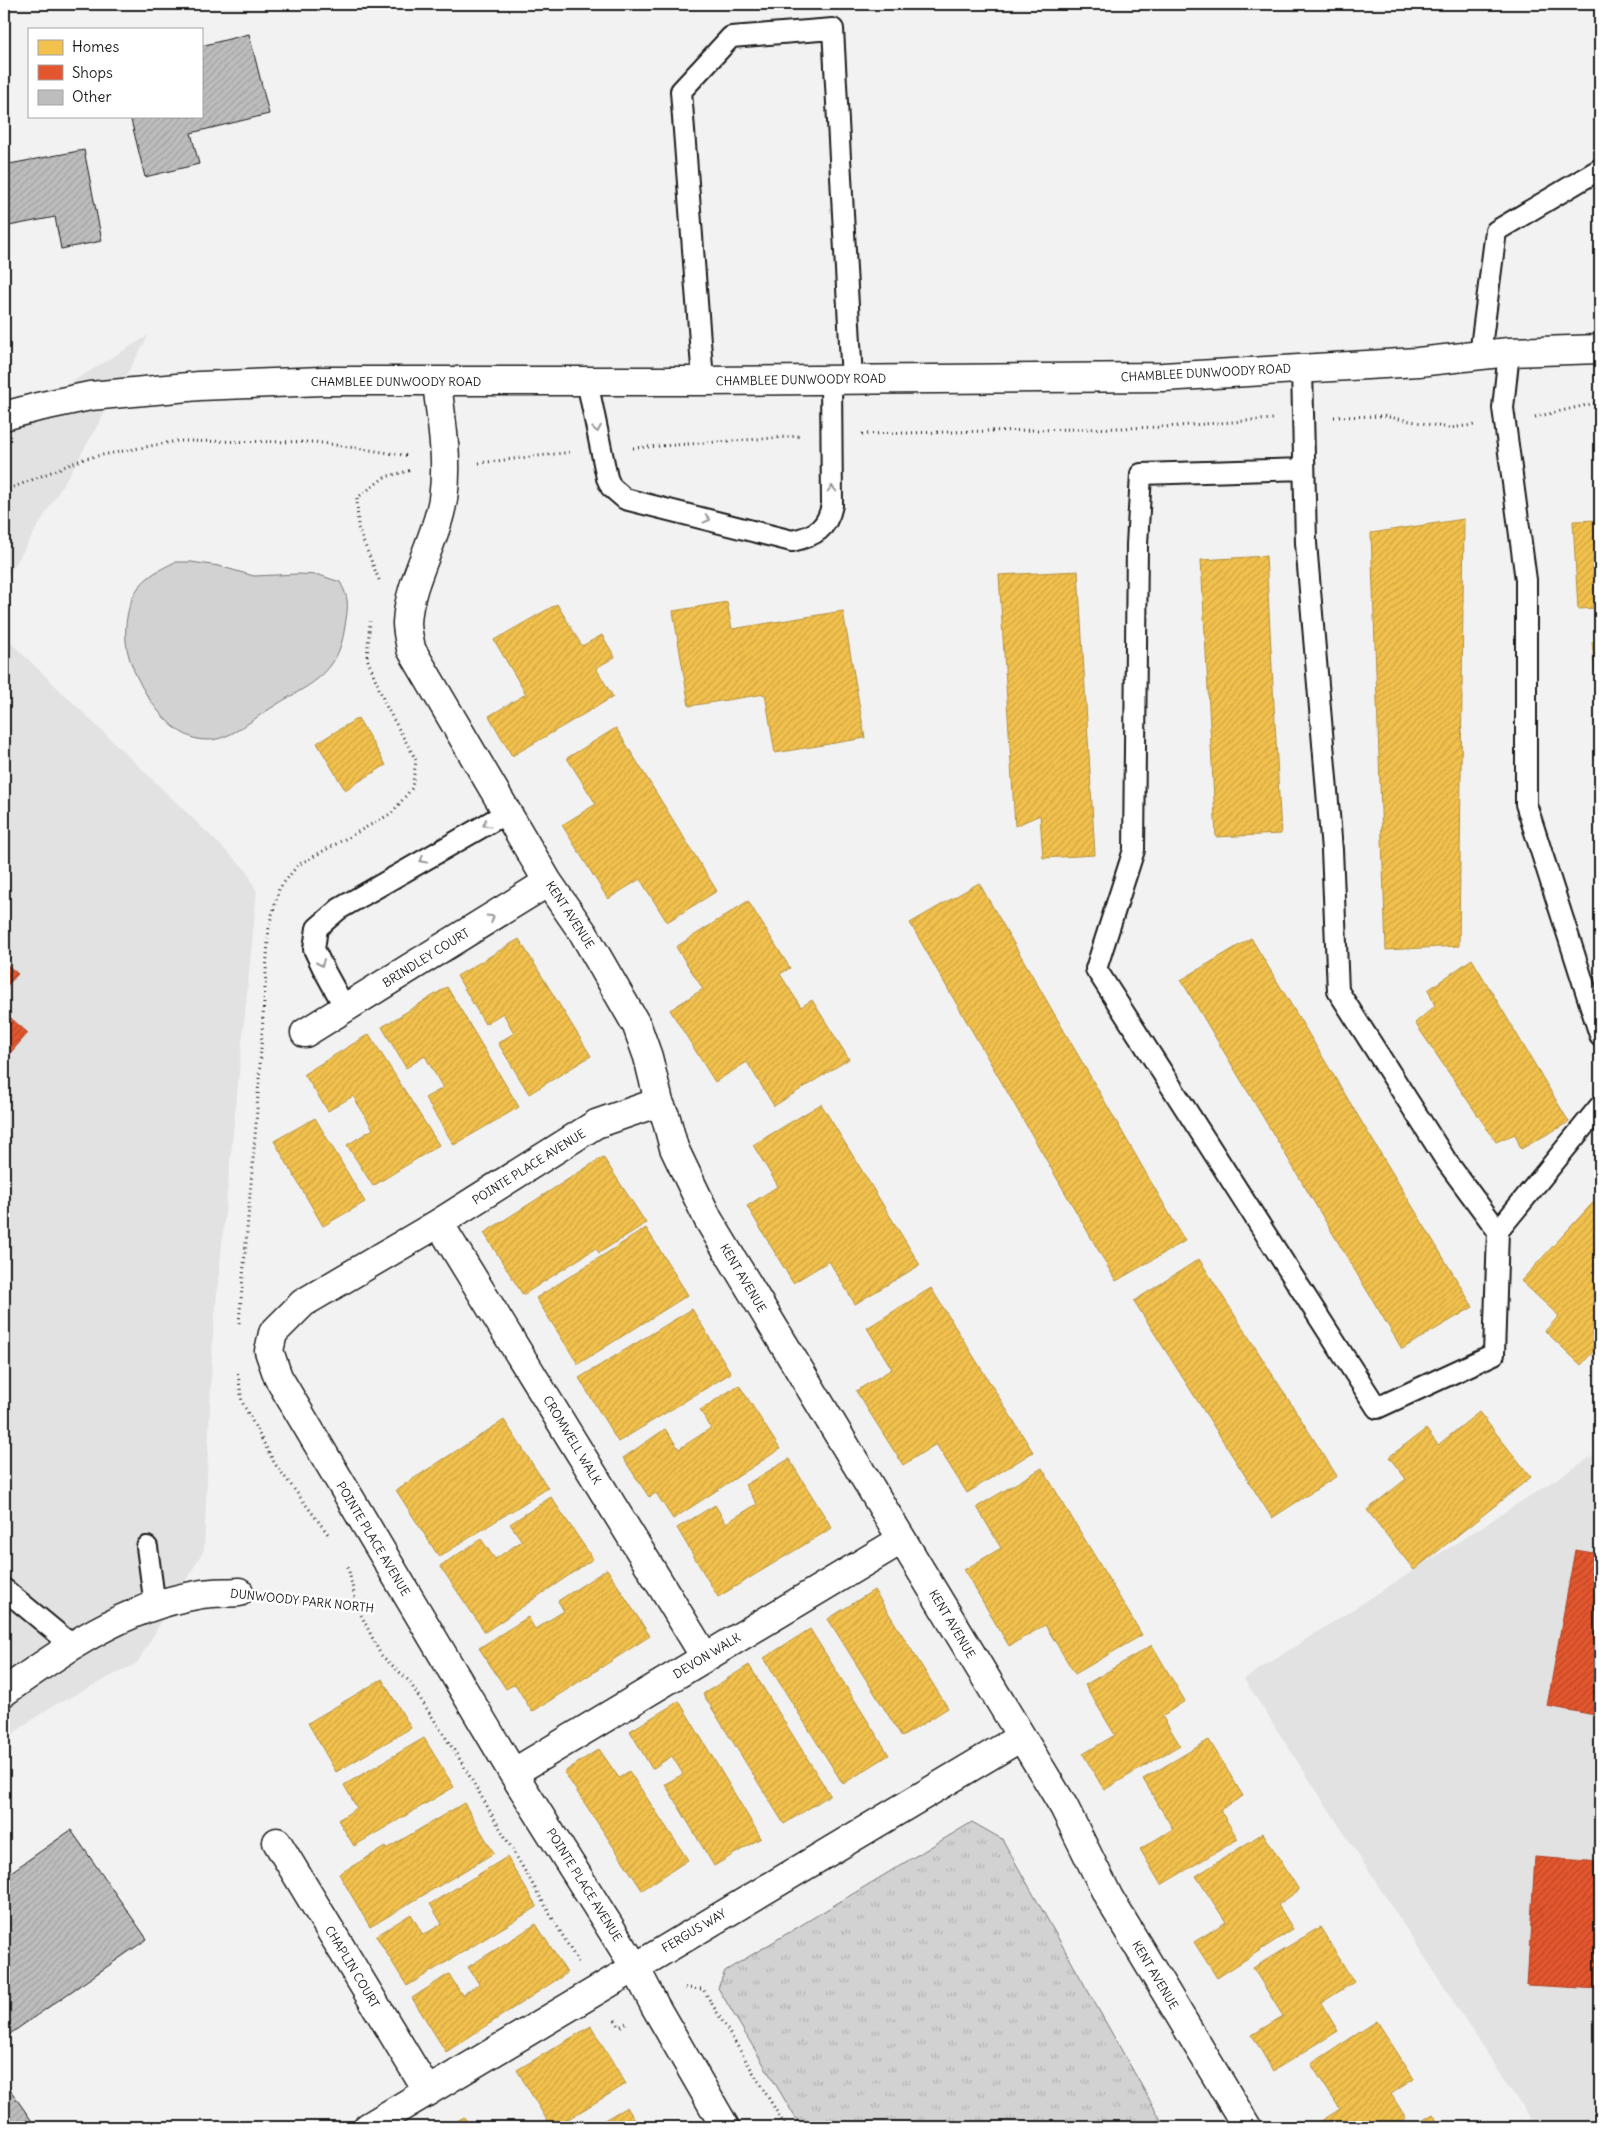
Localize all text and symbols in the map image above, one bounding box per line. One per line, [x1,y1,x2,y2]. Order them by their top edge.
legend [28,28,202,118]
text: Homes [72,37,119,56]
text: Shops [72,63,113,82]
text: Other [72,87,112,106]
street label: CHAMBLEE DUNWOODY ROAD [1120,361,1291,384]
street label: CHAMBLEE DUNWOODY ROAD [716,371,886,388]
street label: CHAMBLEE DUNWOODY ROAD [311,374,481,389]
one-way arrow [591,425,602,434]
one-way arrow [827,485,837,492]
one-way arrow [702,514,710,524]
one-way arrow [483,818,492,828]
one-way arrow [419,854,428,864]
street label: KENT AVENUE [543,878,598,951]
one-way arrow [486,914,495,924]
street label: BRINDLEY COURT [380,925,472,990]
one-way arrow [314,958,325,967]
street label: POINTE PLACE AVENUE [469,1126,588,1208]
street label: KENT AVENUE [717,1241,770,1315]
street label: CROMWELL WALK [540,1393,605,1487]
street label: POINTE PLACE AVENUE [333,1479,413,1599]
street label: DUNWOODY PARK NORTH [229,1585,375,1616]
street label: KENT AVENUE [926,1587,979,1661]
street label: DEVON WALK [670,1629,744,1681]
street label: POINTE PLACE AVENUE [543,1825,625,1944]
street label: FERGUS WAY [659,1905,729,1956]
street label: CHAPLIN COURT [322,1923,383,2010]
street label: KENT AVENUE [1129,1938,1182,2012]

